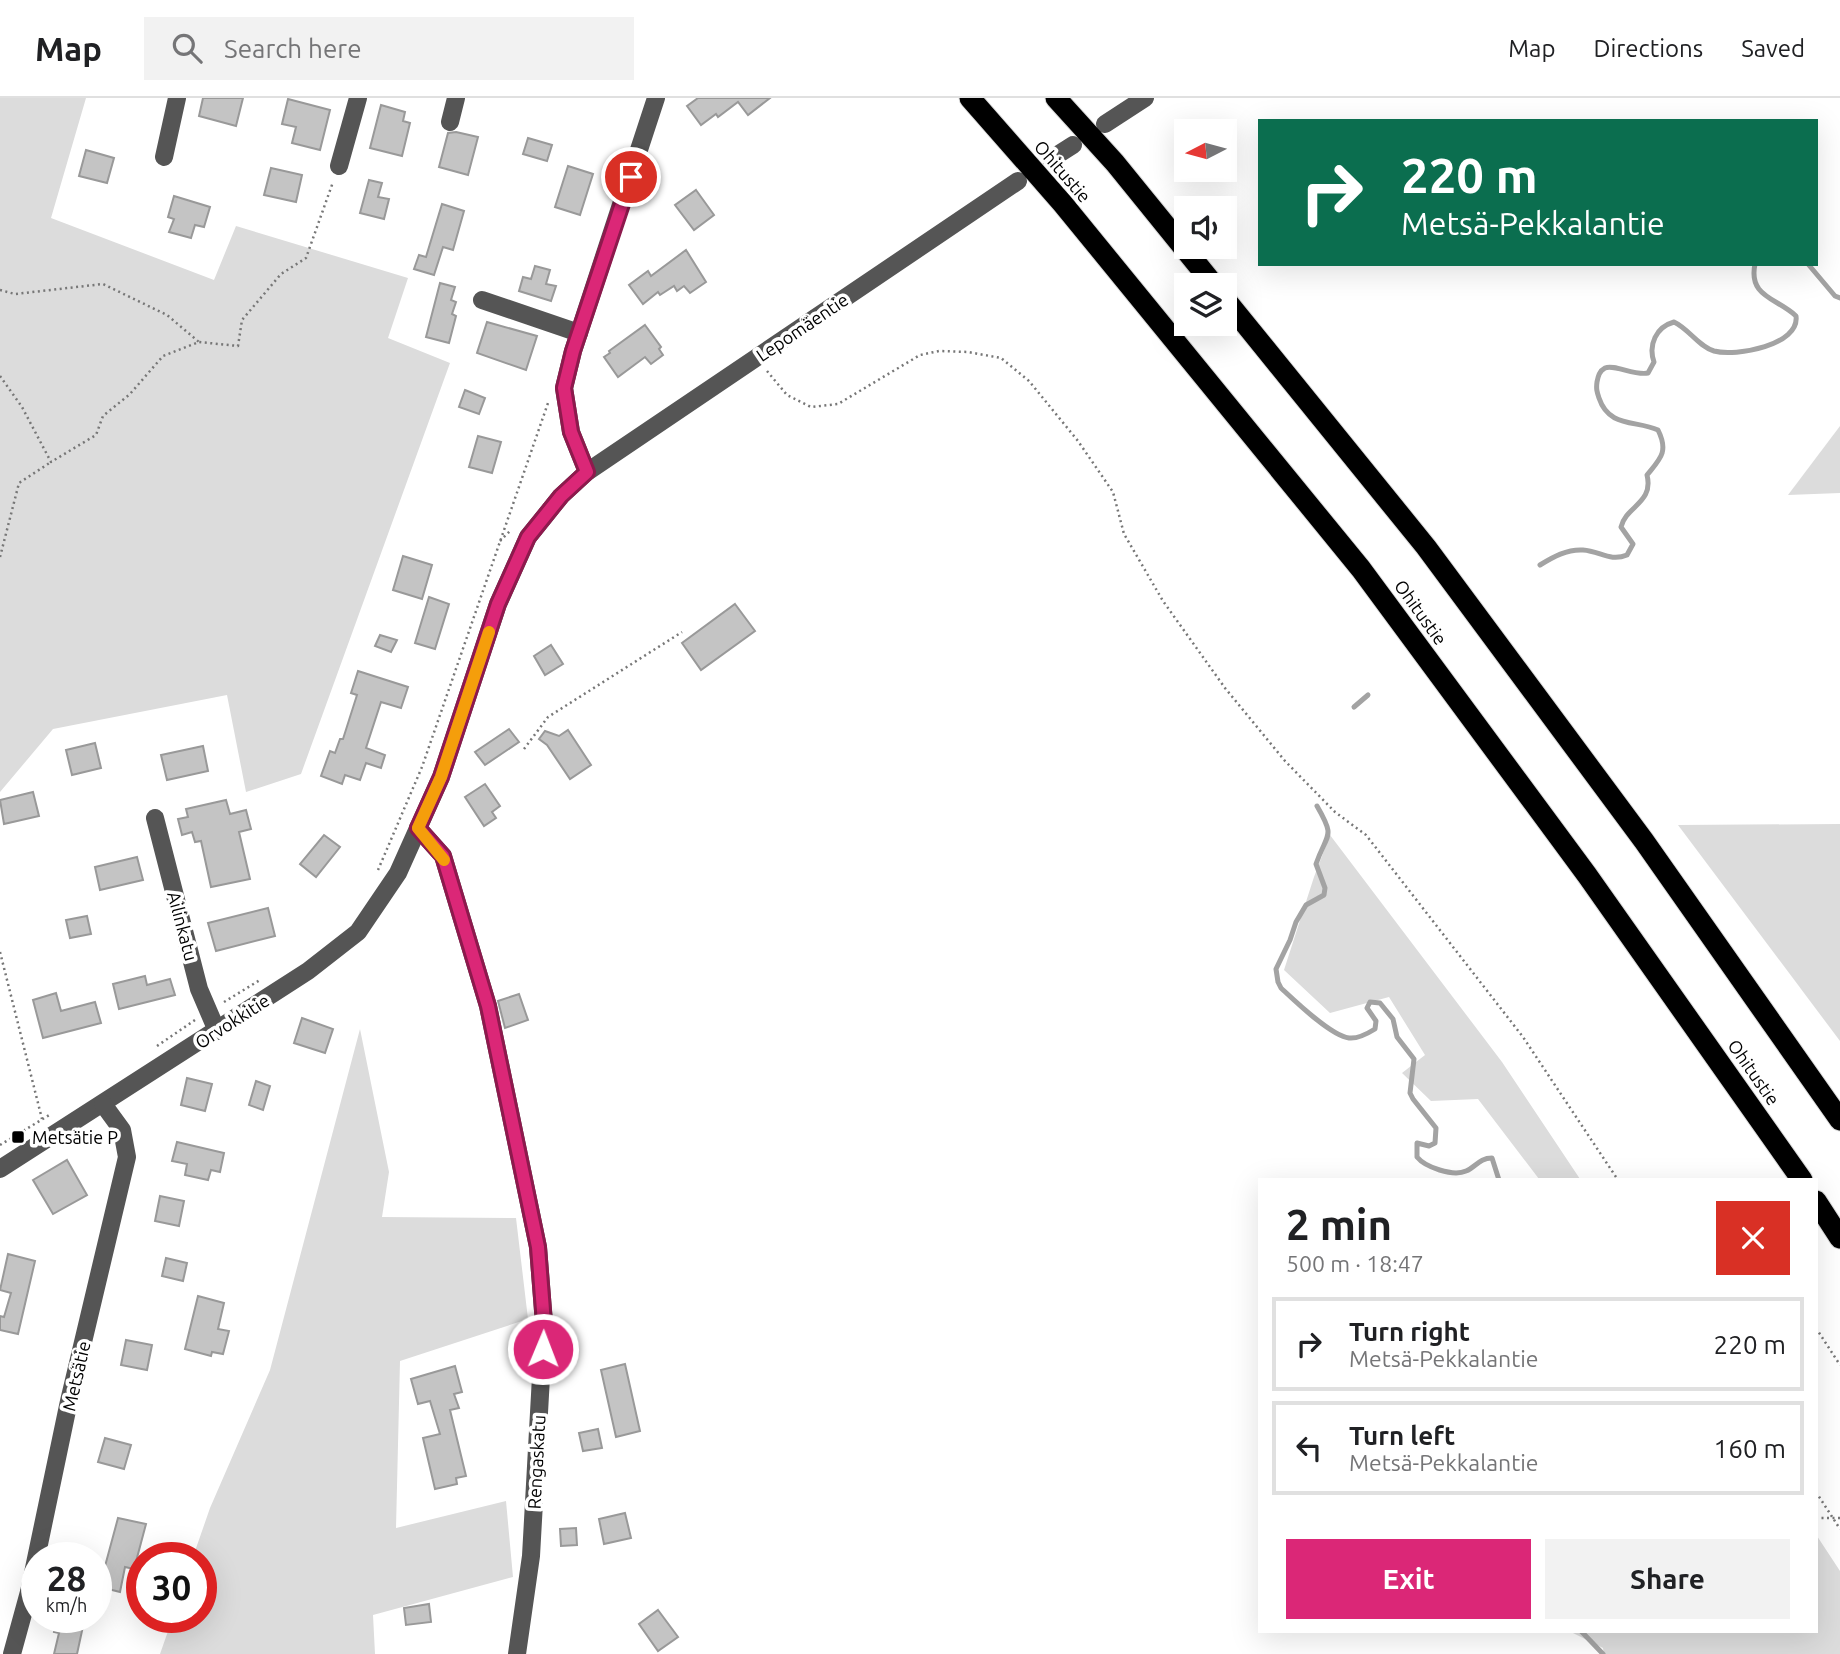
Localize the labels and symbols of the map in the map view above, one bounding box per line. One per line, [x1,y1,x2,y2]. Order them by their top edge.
north arrow [1174,119,1237,182]
street label: Ohitustie [1031,136,1095,206]
pin [601,147,661,207]
street label: Lepomäentie [752,289,852,365]
street label: Ohitustie [1391,576,1451,648]
street label: Ailinkatu [164,889,202,963]
street label: Orvokkitie [191,990,273,1052]
street label: Ohitustie [1724,1035,1784,1109]
place label: Metsätie P [32,1127,118,1147]
marker: Metsätie P [10,1129,26,1145]
position arrow [506,1312,580,1386]
street label: Metsätie [58,1339,94,1413]
street label: Rengaskatu [524,1414,548,1510]
speed limit sign: 30 [126,1542,217,1633]

